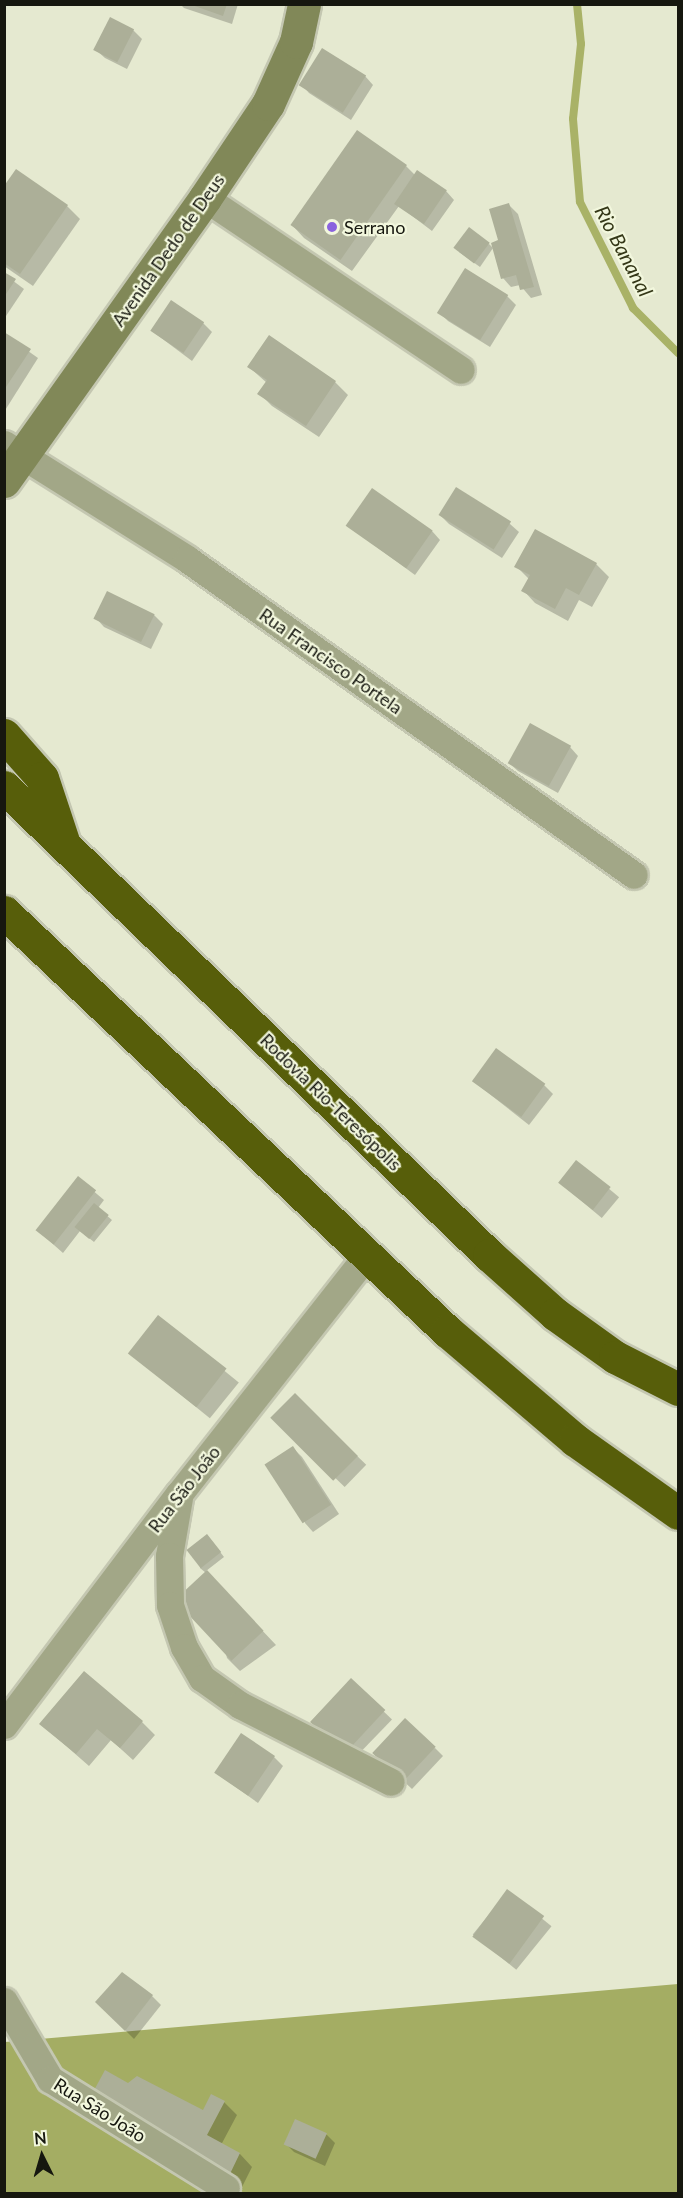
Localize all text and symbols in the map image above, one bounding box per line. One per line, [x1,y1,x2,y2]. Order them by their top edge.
street label: Avenida Dedo de Deus [107,170,229,330]
water label: Rio Bananal [590,201,658,301]
place label: Serrano [344,216,405,238]
marker: Serrano [325,220,339,234]
street label: Rua Francisco Portela [255,604,407,718]
street label: Rodovia Rio-Teresópolis [256,1029,406,1175]
street label: Rua São João [143,1441,225,1537]
street label: Rua São João [50,2073,150,2147]
north arrow [12,2126,72,2186]
text: N [33,2128,47,2148]

